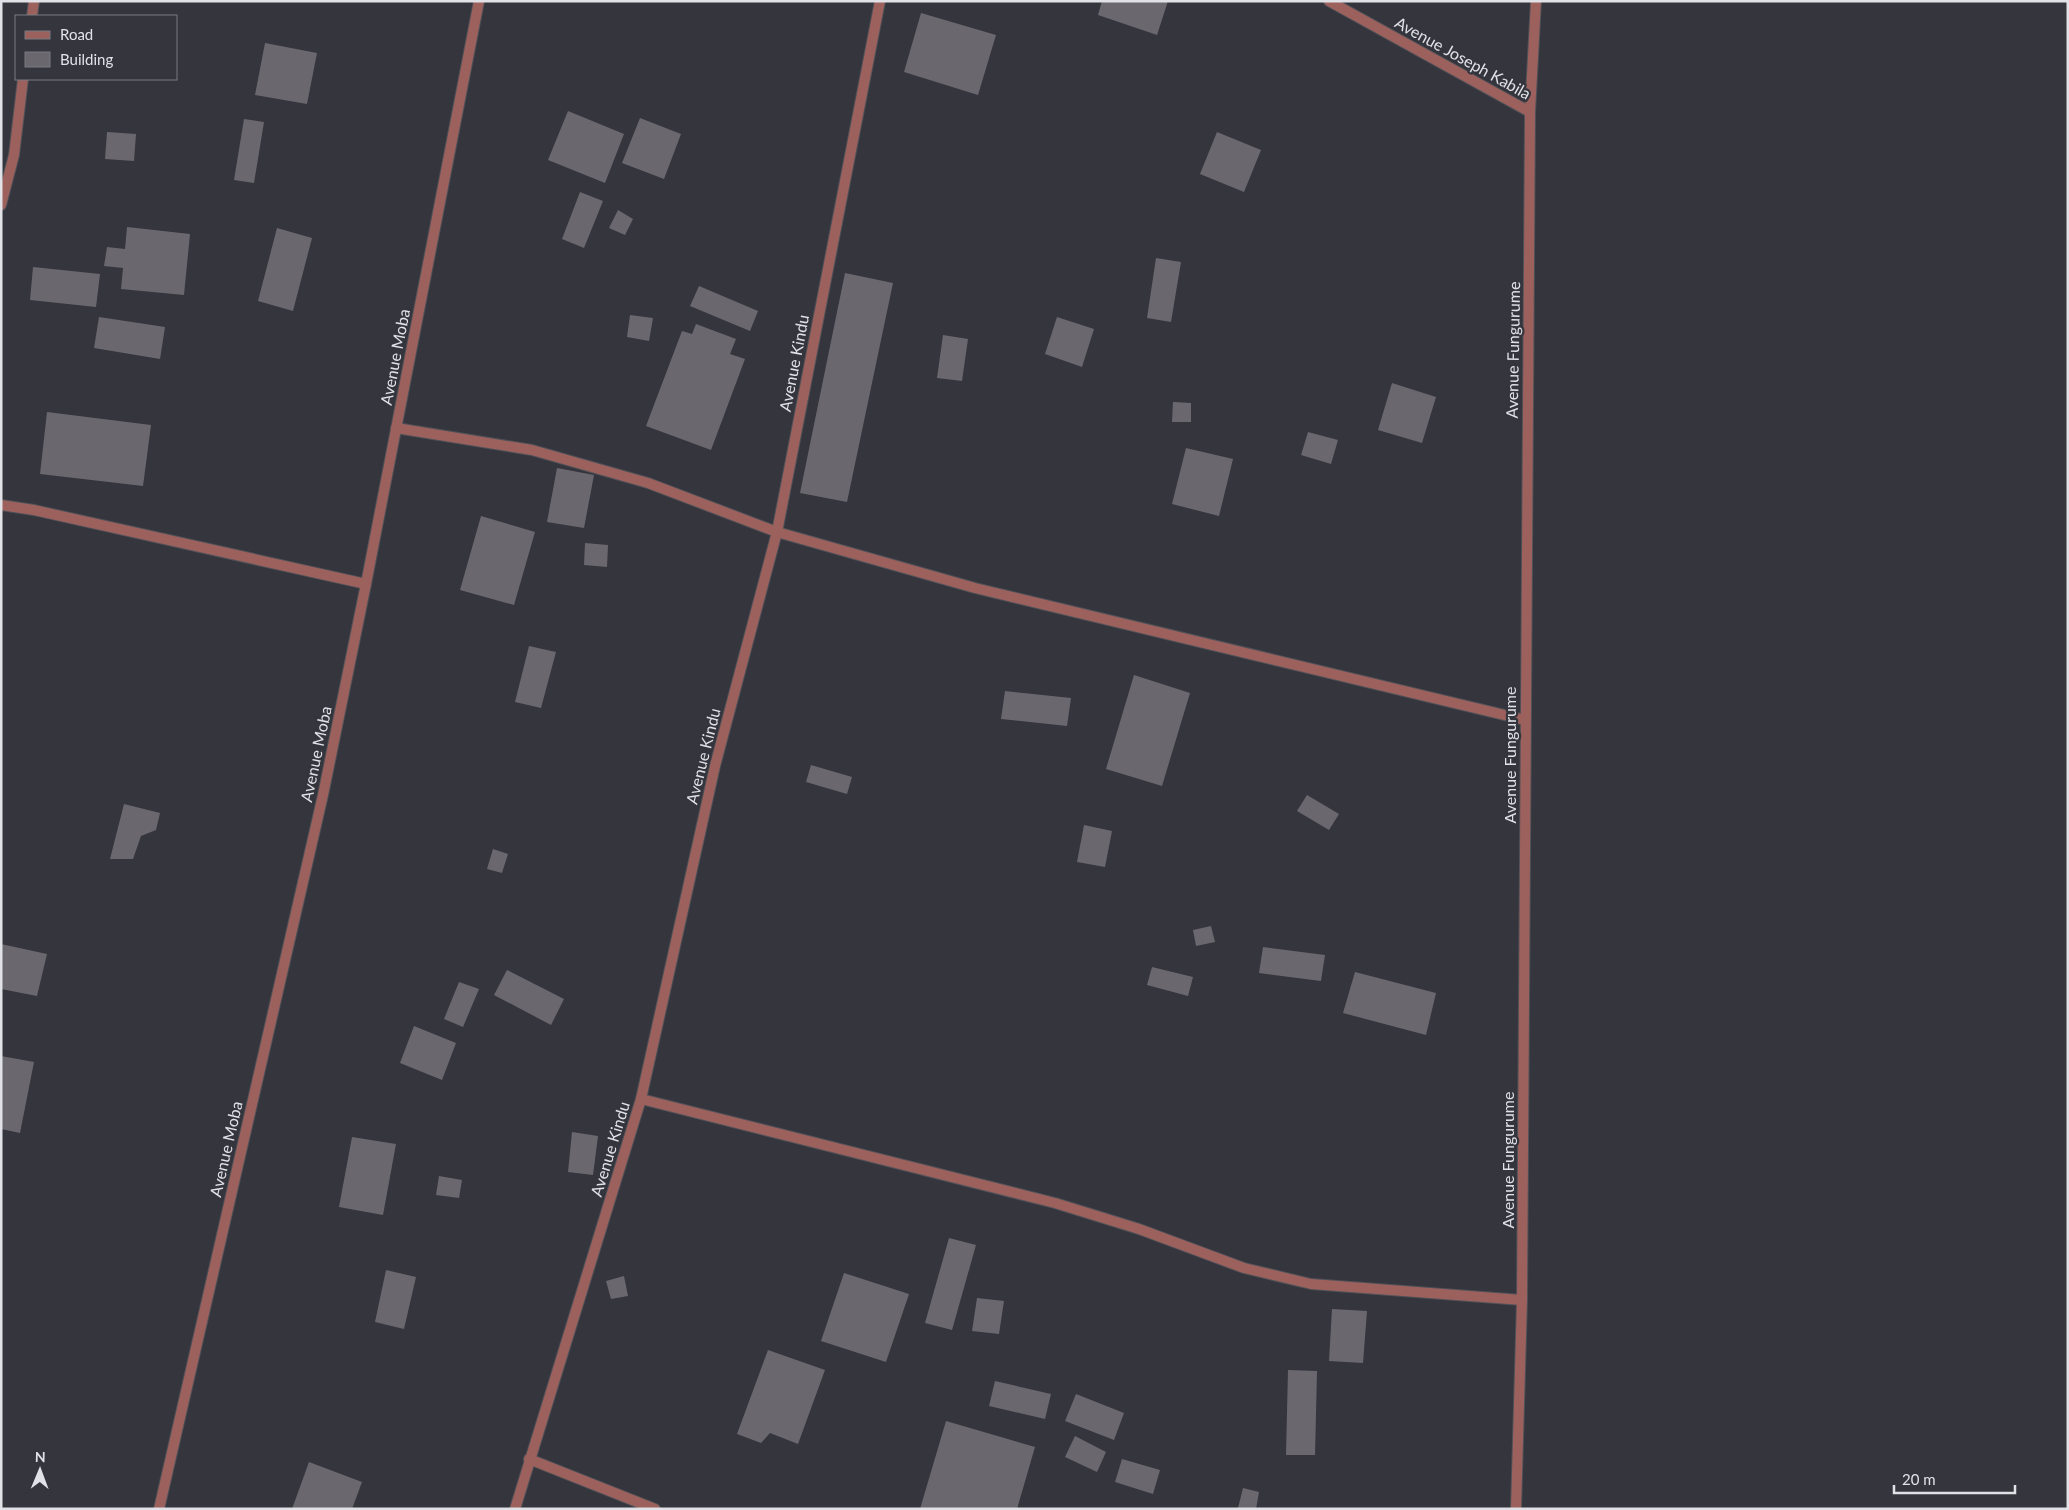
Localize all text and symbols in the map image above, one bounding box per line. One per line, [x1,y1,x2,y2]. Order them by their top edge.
street label: Avenue Joseph Kabila [1392,12,1535,103]
legend [15,15,178,80]
text: Road [60,25,93,43]
text: Building [60,50,113,68]
street label: Avenue Fungurume [1502,281,1523,419]
street label: Avenue Moba [376,307,413,407]
street label: Avenue Kindu [775,313,812,413]
street label: Avenue Fungurume [1500,687,1519,823]
street label: Avenue Moba [296,704,335,804]
street label: Avenue Kindu [681,706,724,806]
street label: Avenue Fungurume [1498,1092,1517,1228]
street label: Avenue Moba [205,1099,246,1199]
street label: Avenue Kindu [586,1099,633,1199]
north arrow [15,1445,65,1495]
text: N [35,1448,46,1465]
scale bar [1894,1462,2015,1494]
text: 20 m [1902,1470,1936,1488]

